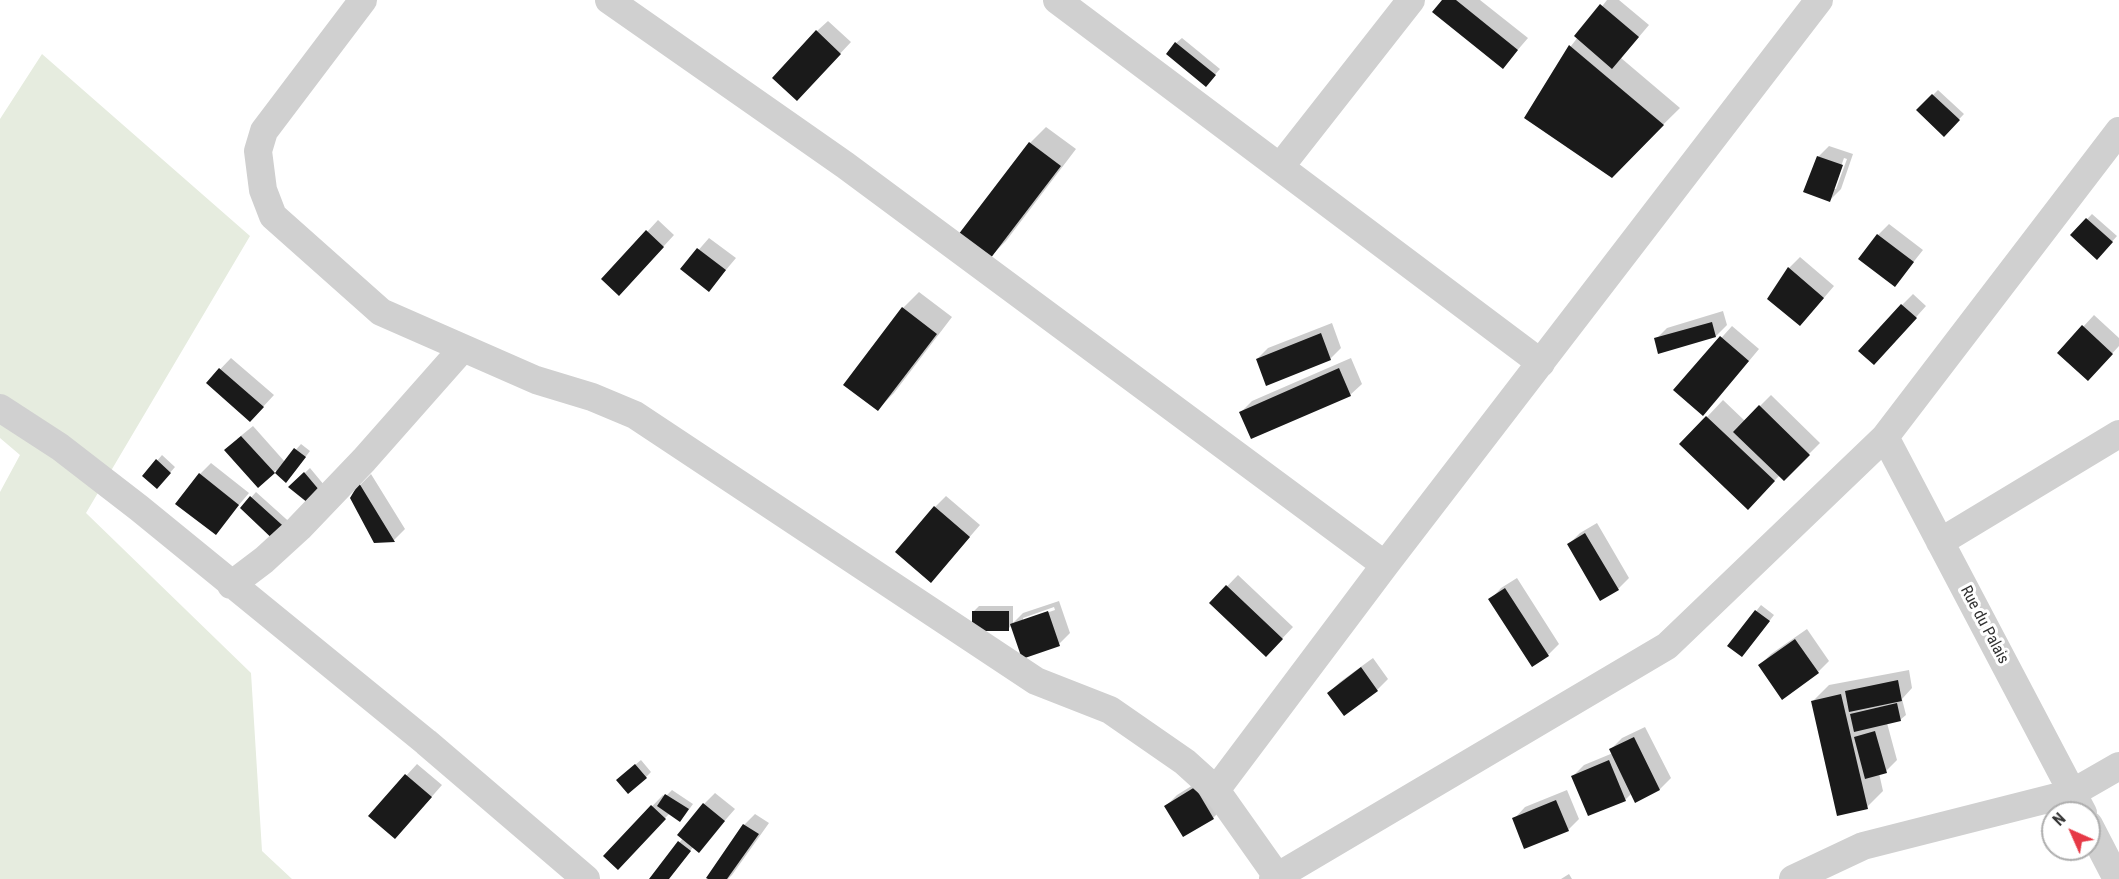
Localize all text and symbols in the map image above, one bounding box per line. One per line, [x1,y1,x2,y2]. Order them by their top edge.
street label: Rue du Palais [1955,583,2013,667]
north arrow [2041,801,2101,861]
text: N [2049,809,2070,830]

